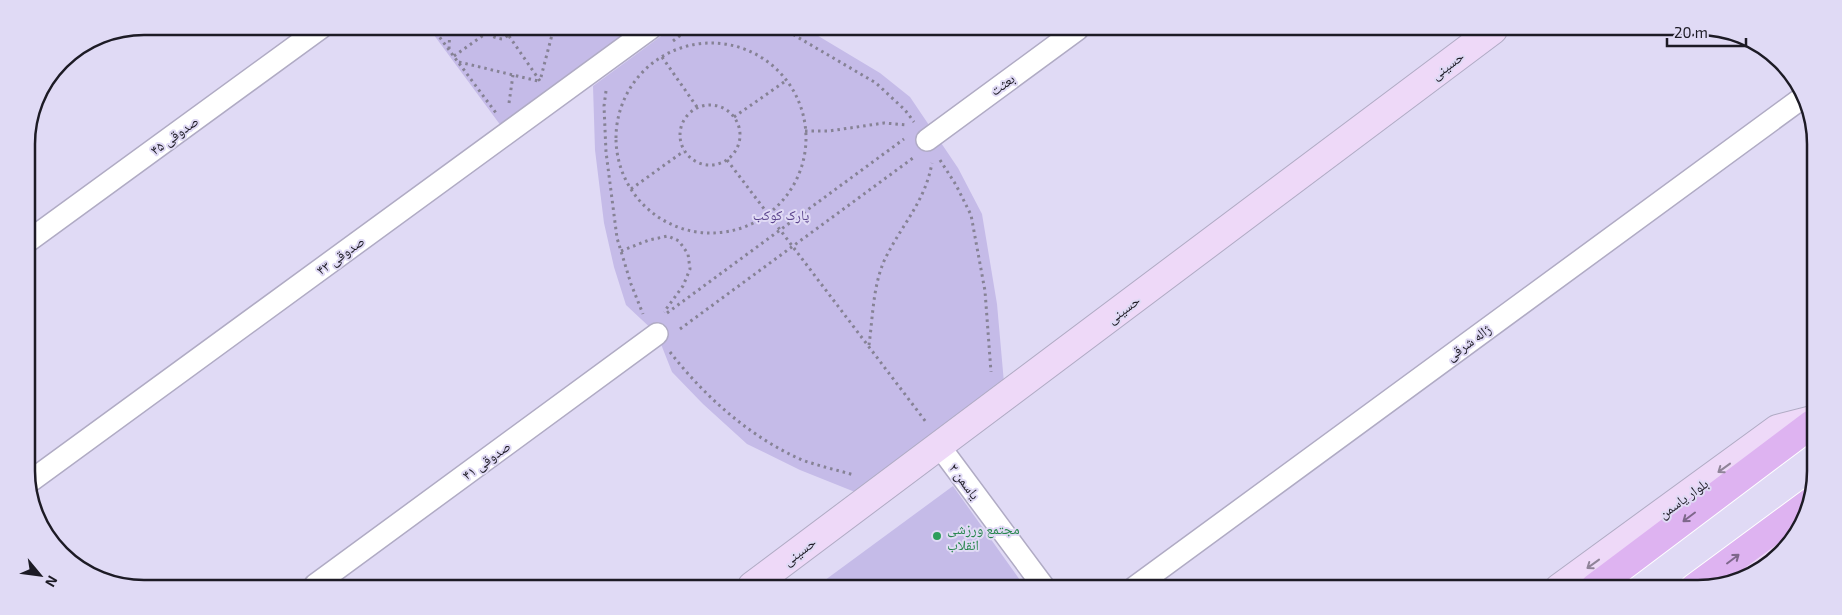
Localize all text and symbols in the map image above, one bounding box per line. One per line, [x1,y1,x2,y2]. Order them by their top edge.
scale bar [1667,15,1746,47]
text: 20 m [1674,23,1708,41]
street label: حسینی [1427,47,1468,84]
street label: بعثت [986,69,1018,99]
street label: صدوقی ۴۵ [147,112,202,159]
park label: پارک کوکب [753,206,809,224]
street label: صدوقی ۴۳ [313,232,368,279]
street label: حسینی [1103,291,1144,328]
street label: ژاله شرقی [1442,320,1494,365]
street label: صدوقی ۴۱ [459,437,514,484]
street label: یاسمن ۲ [945,460,984,503]
one-way arrow [1717,463,1731,473]
street label: بلوار یاسمن [1655,474,1712,523]
one-way arrow [1683,511,1696,522]
place label: مجتمع ورزشی انقلاب [947,520,1020,553]
marker: مجتمع ورزشی انقلاب [931,530,943,542]
street label: حسینی [779,533,820,570]
north arrow [15,550,65,600]
one-way arrow [1726,554,1739,565]
one-way arrow [1587,558,1600,569]
text: N [42,573,62,590]

